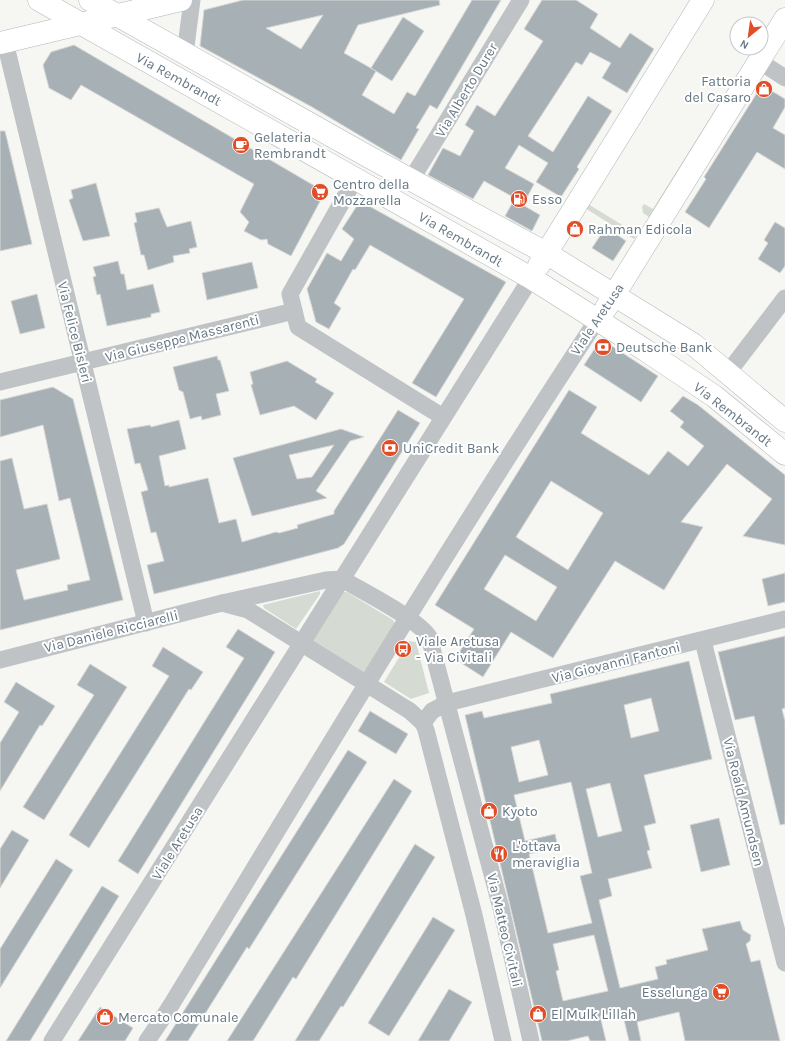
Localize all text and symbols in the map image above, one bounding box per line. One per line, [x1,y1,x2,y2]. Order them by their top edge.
north arrow [729,16,769,56]
text: N [738,37,751,52]
street label: Via Alberto Durer [432,39,502,140]
street label: Via Rembrandt [133,49,224,110]
place label: Fattoria del Casaro [684,73,751,106]
shop icon: Fattoria del Casaro [754,79,774,99]
place label: Gelateria Rembrandt [254,129,326,162]
cafe icon: Gelateria Rembrandt [231,135,251,155]
place label: Centro della Mozzarella [333,176,410,209]
supermarket icon: Centro della Mozzarella [310,182,330,202]
fuel station icon: Esso [509,189,529,209]
place label: Esso [532,191,562,208]
street label: Via Rembrandt [415,208,506,271]
shop icon: Rahman Edicola [565,219,585,239]
place label: Rahman Edicola [588,221,692,238]
street label: Via Felice Bisleri [54,280,95,384]
street label: Viale Aretusa [567,280,628,359]
street label: Via Giuseppe Massarenti [103,311,261,366]
bank icon: Deutsche Bank [593,337,613,357]
place label: Deutsche Bank [616,339,713,356]
street label: Via Rembrandt [690,378,775,450]
bank icon: UniCredit Bank [380,438,400,458]
place label: UniCredit Bank [403,440,500,457]
street label: Via Daniele Ricciarelli [42,607,180,656]
place label: Viale Aretusa - Via Civitali [416,633,499,666]
street label: Via Giovanni Fantoni [550,638,682,687]
bus stop icon: Viale Aretusa - Via Civitali [393,639,413,659]
street label: Via Roald Amundsen [719,736,768,868]
shop icon: Kyoto [479,801,499,821]
street label: Viale Aretusa [148,803,207,883]
place label: Kyoto [502,803,538,820]
place label: L'ottava meraviglia [512,838,580,871]
restaurant icon: L'ottava meraviglia [489,844,509,864]
street label: Via Matteo Civitali [483,872,526,989]
supermarket icon: Esselunga [711,982,731,1002]
place label: Esselunga [642,984,708,1001]
shop icon: El Mulk Lillah [528,1004,548,1024]
place label: El Mulk Lillah [551,1006,636,1023]
shop icon: Mercato Comunale [95,1007,115,1027]
place label: Mercato Comunale [118,1009,238,1026]

